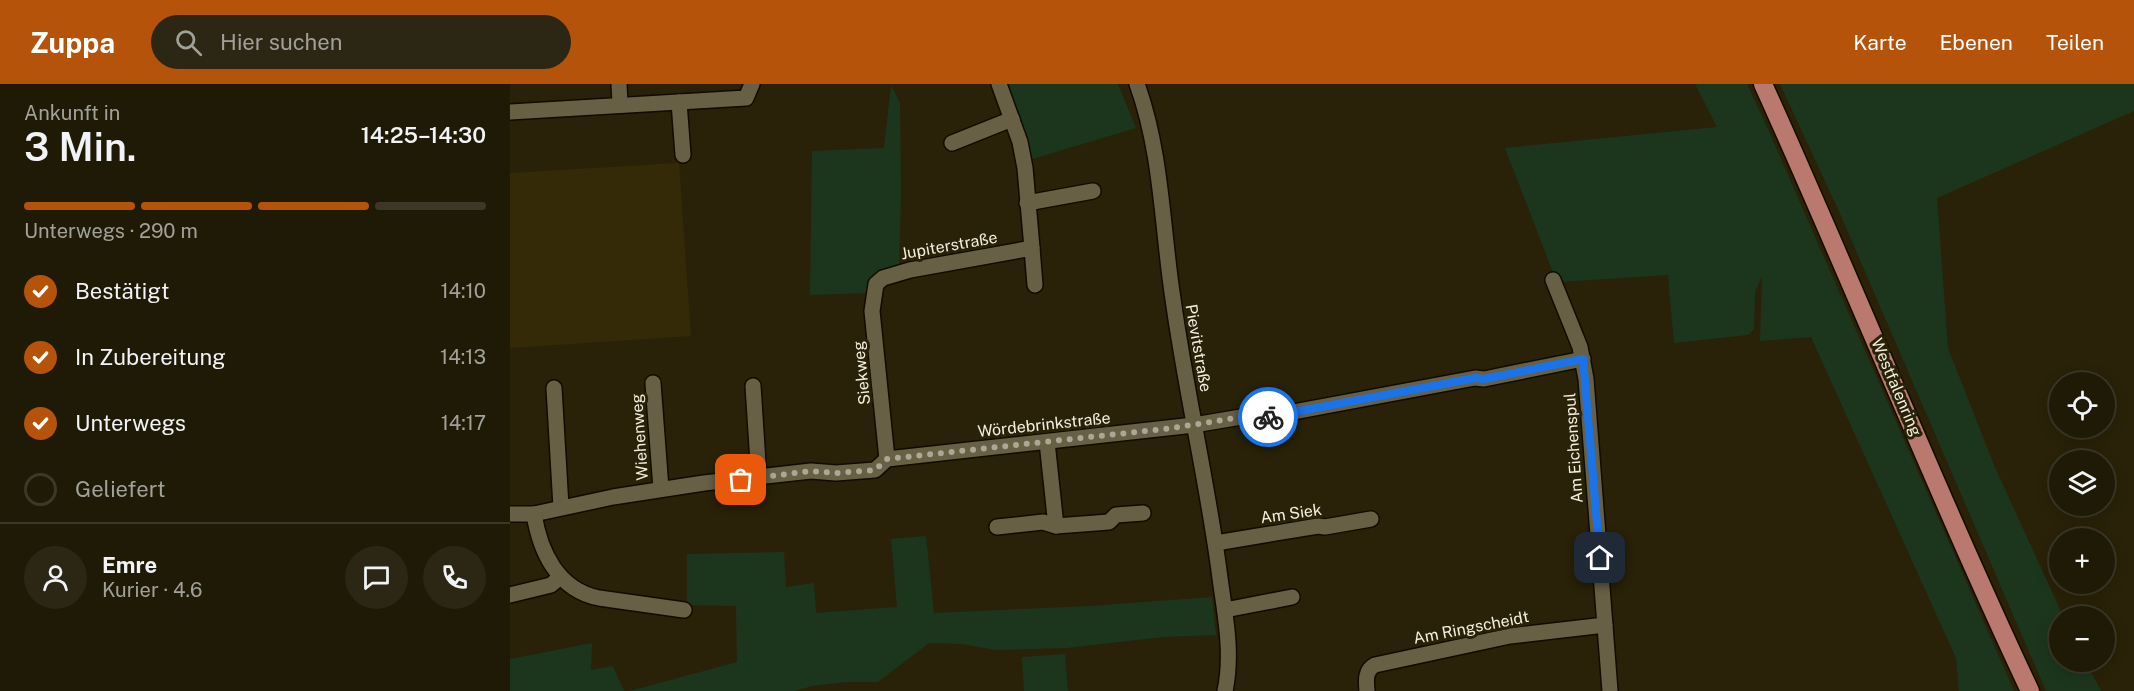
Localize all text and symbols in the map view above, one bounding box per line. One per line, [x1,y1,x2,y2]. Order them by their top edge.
search box [151,15,571,69]
text: Zuppa [30,26,115,59]
icon: search [172,26,205,59]
text: Hier suchen [220,29,342,55]
text: Karte [1853,30,1907,55]
text: Ebenen [1940,30,2013,55]
text: Teilen [2046,30,2104,55]
text: Ankunft in [24,101,120,125]
text: 14:25–14:30 [361,122,486,148]
text: 3 Min. [24,124,136,170]
text: Unterwegs · 290 m [24,219,198,243]
street label: Jupiterstraße [899,228,999,263]
icon: check [24,275,57,308]
text: Bestätigt [75,278,170,304]
text: 14:10 [440,279,486,303]
street label: Pievitstraße [1181,303,1216,393]
street label: Westfalenring [1867,335,1926,439]
street label: Siekweg [849,340,874,406]
icon: check [24,341,57,374]
text: In Zubereitung [75,344,226,370]
text: 14:13 [440,345,486,369]
map controls [2049,372,2115,672]
button: locate [2049,372,2115,438]
courier [1238,387,1298,447]
street label: Am Eichenspul [1560,392,1587,504]
street label: Wiehenweg [627,393,652,481]
icon: bike [1252,401,1285,434]
icon: check [24,407,57,440]
street label: Wördebrinkstraße [977,408,1112,441]
text: Unterwegs [75,410,186,436]
text: 14:17 [441,411,486,435]
button: layers [2049,450,2115,516]
pin [715,454,766,505]
icon: bag [724,463,757,496]
text: Geliefert [75,476,165,502]
street label: Am Siek [1259,500,1323,527]
button: + [2049,528,2115,594]
pin [1574,532,1625,583]
icon: home [1583,541,1616,574]
button: person [24,546,87,609]
button: chat [345,546,408,609]
button: phone [423,546,486,609]
text: Emre [102,552,157,578]
text: Kurier · 4.6 [102,578,202,602]
button: − [2049,606,2115,672]
street label: Am Ringscheidt [1412,607,1531,648]

